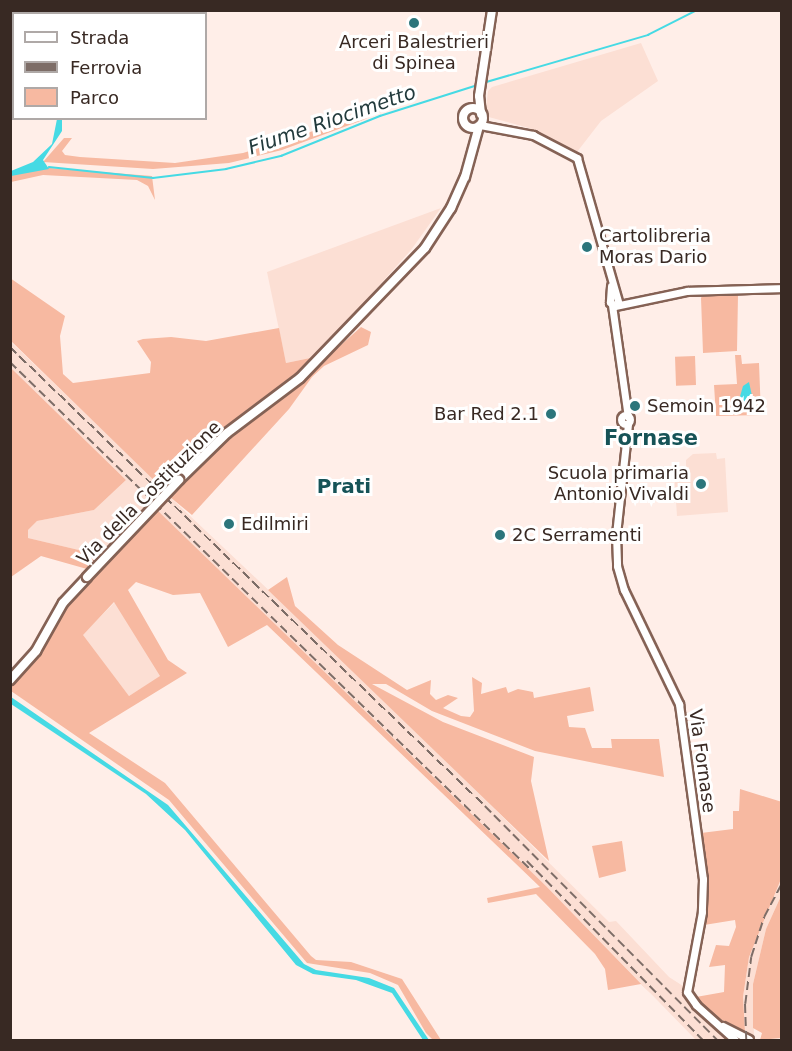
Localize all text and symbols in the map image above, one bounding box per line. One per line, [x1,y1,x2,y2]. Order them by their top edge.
legend [12,12,207,120]
marker: Arceri Balestrieri di Spinea [407,16,421,30]
text: Strada [70,27,129,48]
place label: Arceri Balestrieri di Spinea [339,32,489,74]
text: Ferrovia [70,57,142,78]
water label: Fiume Riocimetto [245,80,419,160]
text: Parco [70,87,119,108]
place label: Cartolibreria Moras Dario [599,226,711,268]
marker: Cartolibreria Moras Dario [580,240,594,254]
place label: Semoin 1942 [647,395,766,417]
marker: Semoin 1942 [628,399,642,413]
place label: Bar Red 2.1 [434,403,539,425]
marker: Bar Red 2.1 [544,407,558,421]
street label: Via della Costituzione [73,417,225,569]
district label: Fornase [604,425,698,451]
place label: Scuola primaria Antonio Vivaldi [548,463,689,506]
district label: Prati [317,474,371,498]
marker: Scuola primaria Antonio Vivaldi [694,477,708,491]
place label: Edilmiri [241,513,309,535]
marker: Edilmiri [222,517,236,531]
place label: 2C Serramenti [512,524,642,546]
marker: 2C Serramenti [493,528,507,542]
street label: Via Fornase [684,708,720,814]

